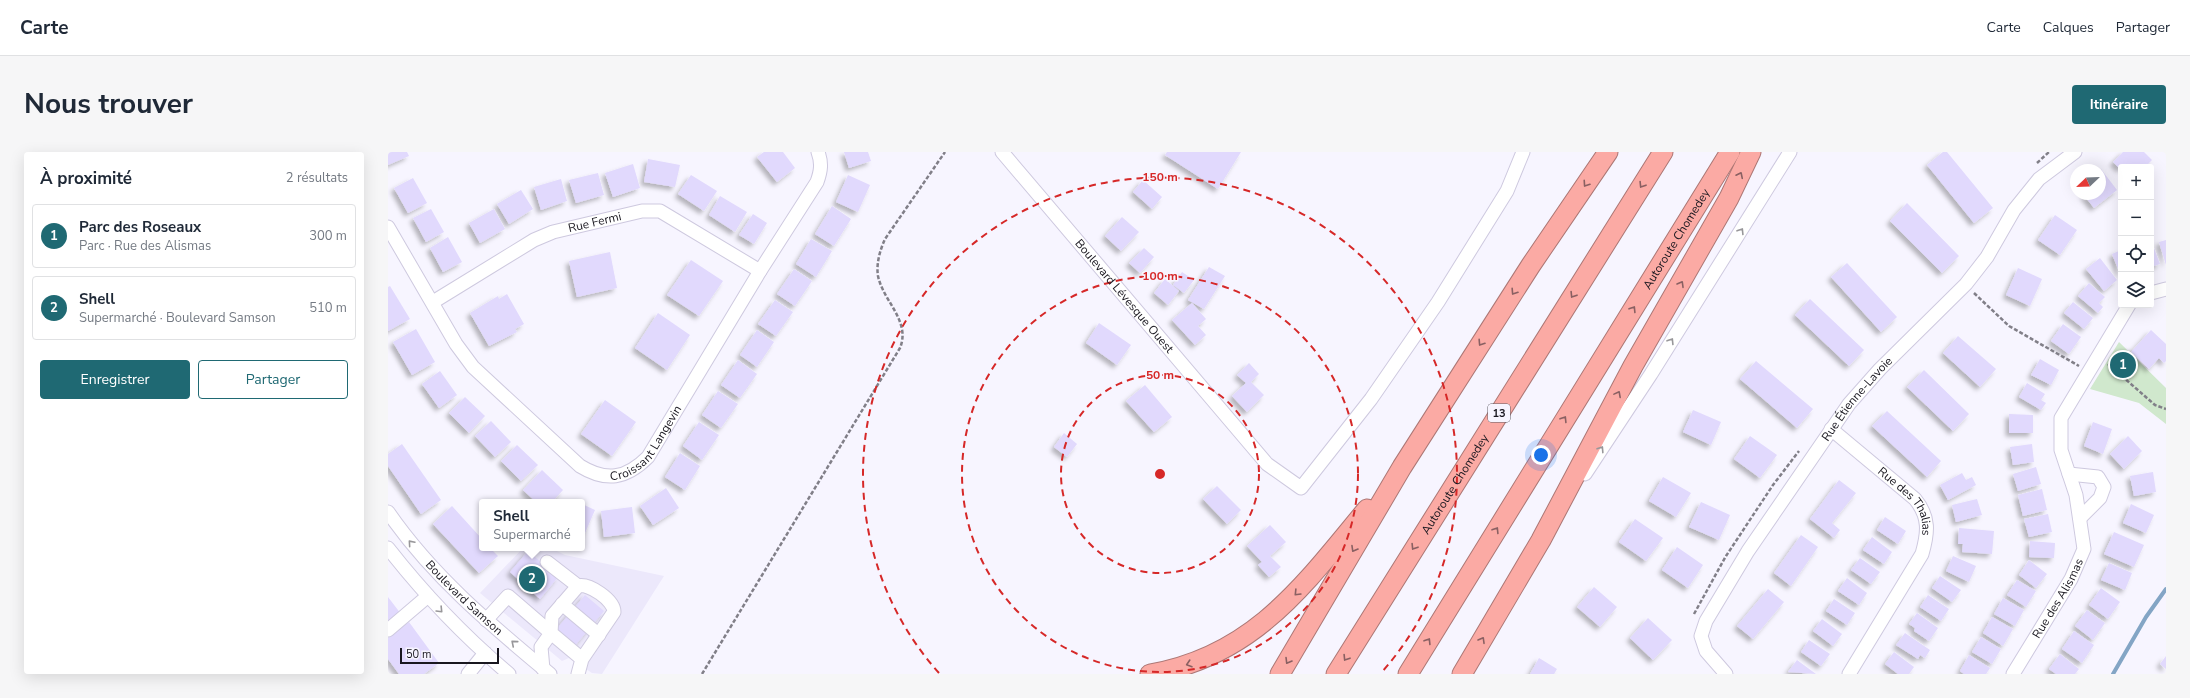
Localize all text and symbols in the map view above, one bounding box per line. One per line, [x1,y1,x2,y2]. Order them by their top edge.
text: Carte [20,15,68,41]
text: Carte [1987,18,2021,37]
text: Calques [2043,18,2094,37]
text: Partager [2116,18,2170,37]
text: Nous trouver [24,85,193,123]
button: Itinéraire [2072,85,2166,124]
north arrow [2070,164,2106,200]
map controls [2118,164,2154,308]
button: + [2118,164,2154,200]
text: À proximité [40,167,132,190]
text: 2 résultats [286,169,348,187]
text: 150 m [1142,169,1178,185]
one-way arrow [1735,171,1743,179]
one-way arrow [1583,180,1591,187]
one-way arrow [1640,181,1647,188]
street label: Autoroute Chomedey [1639,185,1714,292]
button: − [2118,200,2154,236]
street label: Rue Fermi [566,208,623,236]
text: Parc des Roseaux [79,217,201,237]
text: 1 [50,227,58,245]
text: 300 m [309,227,347,245]
one-way arrow [1736,228,1744,235]
street label: Boulevard Lévesque Ouest [1071,236,1178,357]
button: locate [2118,236,2154,272]
text: Parc · Rue des Alismas [79,237,211,255]
text: 100 m [1142,268,1178,284]
button: layers [2118,272,2154,308]
one-way arrow [1676,281,1683,288]
one-way arrow [1511,288,1518,295]
text: Shell [79,289,115,309]
one-way arrow [1571,291,1578,298]
text: 2 [50,299,58,317]
text: 510 m [309,299,347,317]
one-way arrow [1628,306,1635,313]
text: Supermarché · Boulevard Samson [79,309,276,327]
one-way arrow [1667,338,1674,345]
one-way arrow [1478,339,1486,346]
pin: 1 [2110,350,2136,380]
street label: Rue Étienne-Lavoie [1818,353,1896,444]
button: Enregistrer [40,360,190,399]
button: Partager [198,360,348,399]
text: 50 m [1146,367,1174,383]
one-way arrow [1614,391,1621,399]
street label: Croissant Langevin [609,402,685,484]
road number: 13 [1488,404,1510,422]
one-way arrow [1560,416,1567,423]
street label: Autoroute Chomedey [1418,430,1493,537]
your location [1531,445,1551,465]
one-way arrow [1596,446,1604,453]
street label: Rue des Thalias [1874,463,1935,536]
centre of rings [1153,467,1167,481]
popup [479,499,585,551]
text: Shell [493,506,529,526]
text: Supermarché [493,526,571,544]
one-way arrow [1492,527,1499,534]
one-way arrow [409,540,416,547]
one-way arrow [1412,543,1419,550]
one-way arrow [1352,545,1359,552]
street label: Rue des Alismas [2029,556,2087,641]
street label: Boulevard Samson [422,557,506,639]
pin: 2 [519,564,545,594]
one-way arrow [1294,588,1302,596]
one-way arrow [436,605,443,613]
one-way arrow [1478,637,1485,645]
one-way arrow [1423,638,1431,645]
one-way arrow [511,641,518,648]
scale bar [400,646,499,665]
text: 50 m [406,647,431,662]
one-way arrow [1343,654,1351,661]
one-way arrow [1285,657,1292,664]
one-way arrow [1186,659,1193,668]

